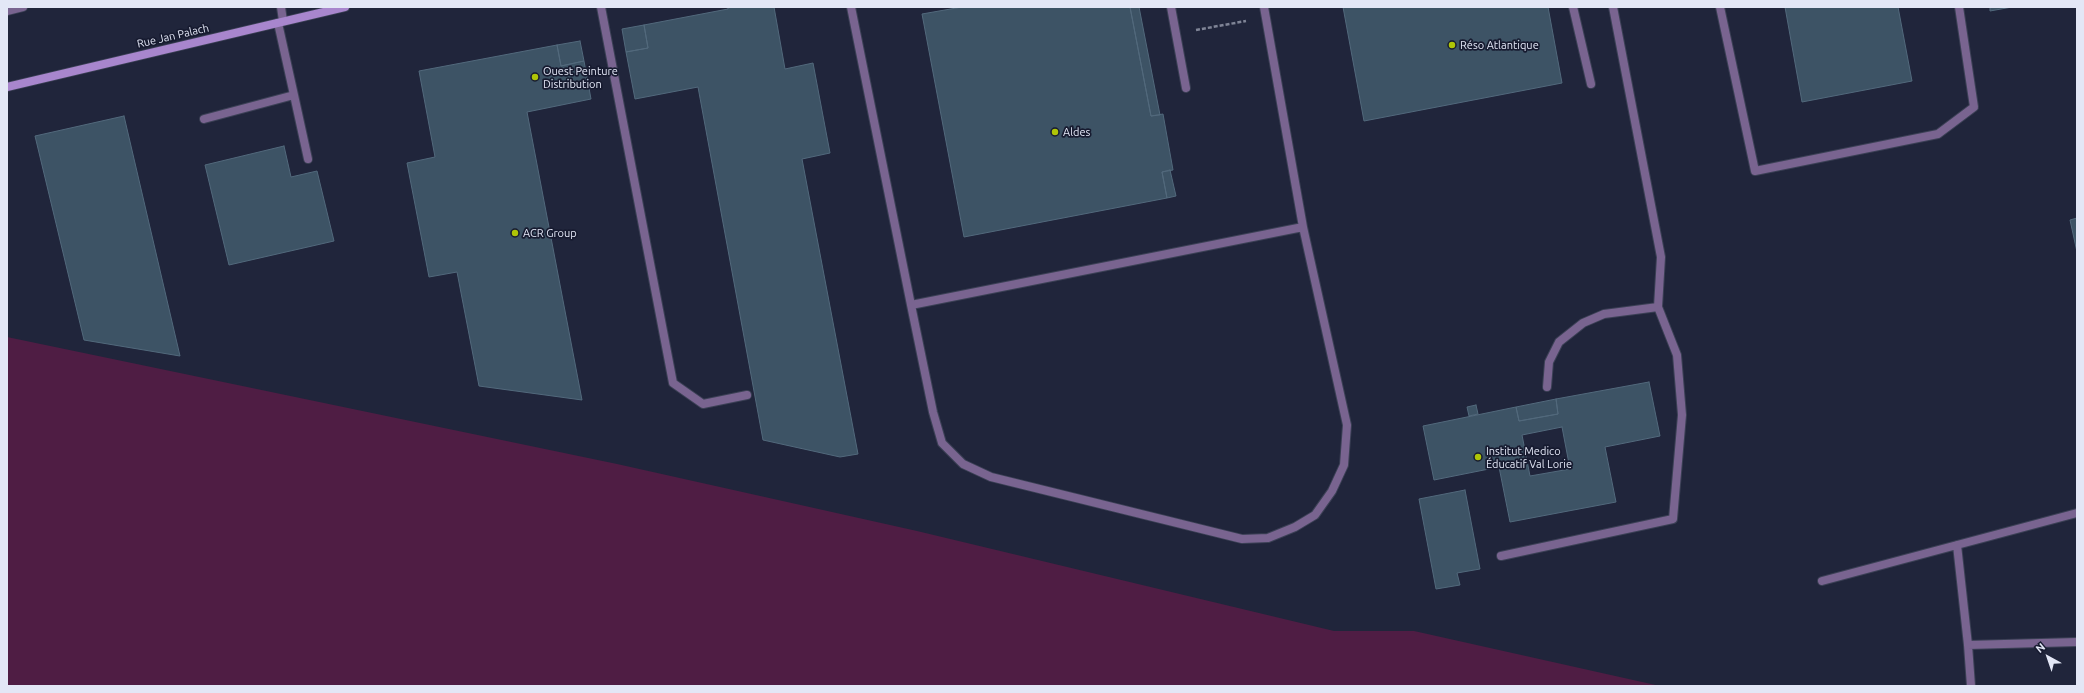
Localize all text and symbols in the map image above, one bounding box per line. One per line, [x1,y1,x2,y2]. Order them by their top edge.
street label: Rue Jan Palach [136,21,210,51]
place label: Réso Atlantique [1460,38,1539,52]
marker: Réso Atlantique [1447,40,1457,50]
place label: Ouest Peinture Distribution [543,64,618,90]
marker: Ouest Peinture Distribution [530,72,540,82]
place label: Aldes [1063,125,1090,139]
marker: Aldes [1050,127,1060,137]
place label: ACR Group [523,226,577,240]
marker: ACR Group [510,228,520,238]
place label: Institut Medico Éducatif Val Lorie [1486,444,1572,470]
marker: Institut Medico Éducatif Val Lorie [1473,452,1483,462]
north arrow [2028,637,2068,677]
text: N [2033,641,2047,655]

